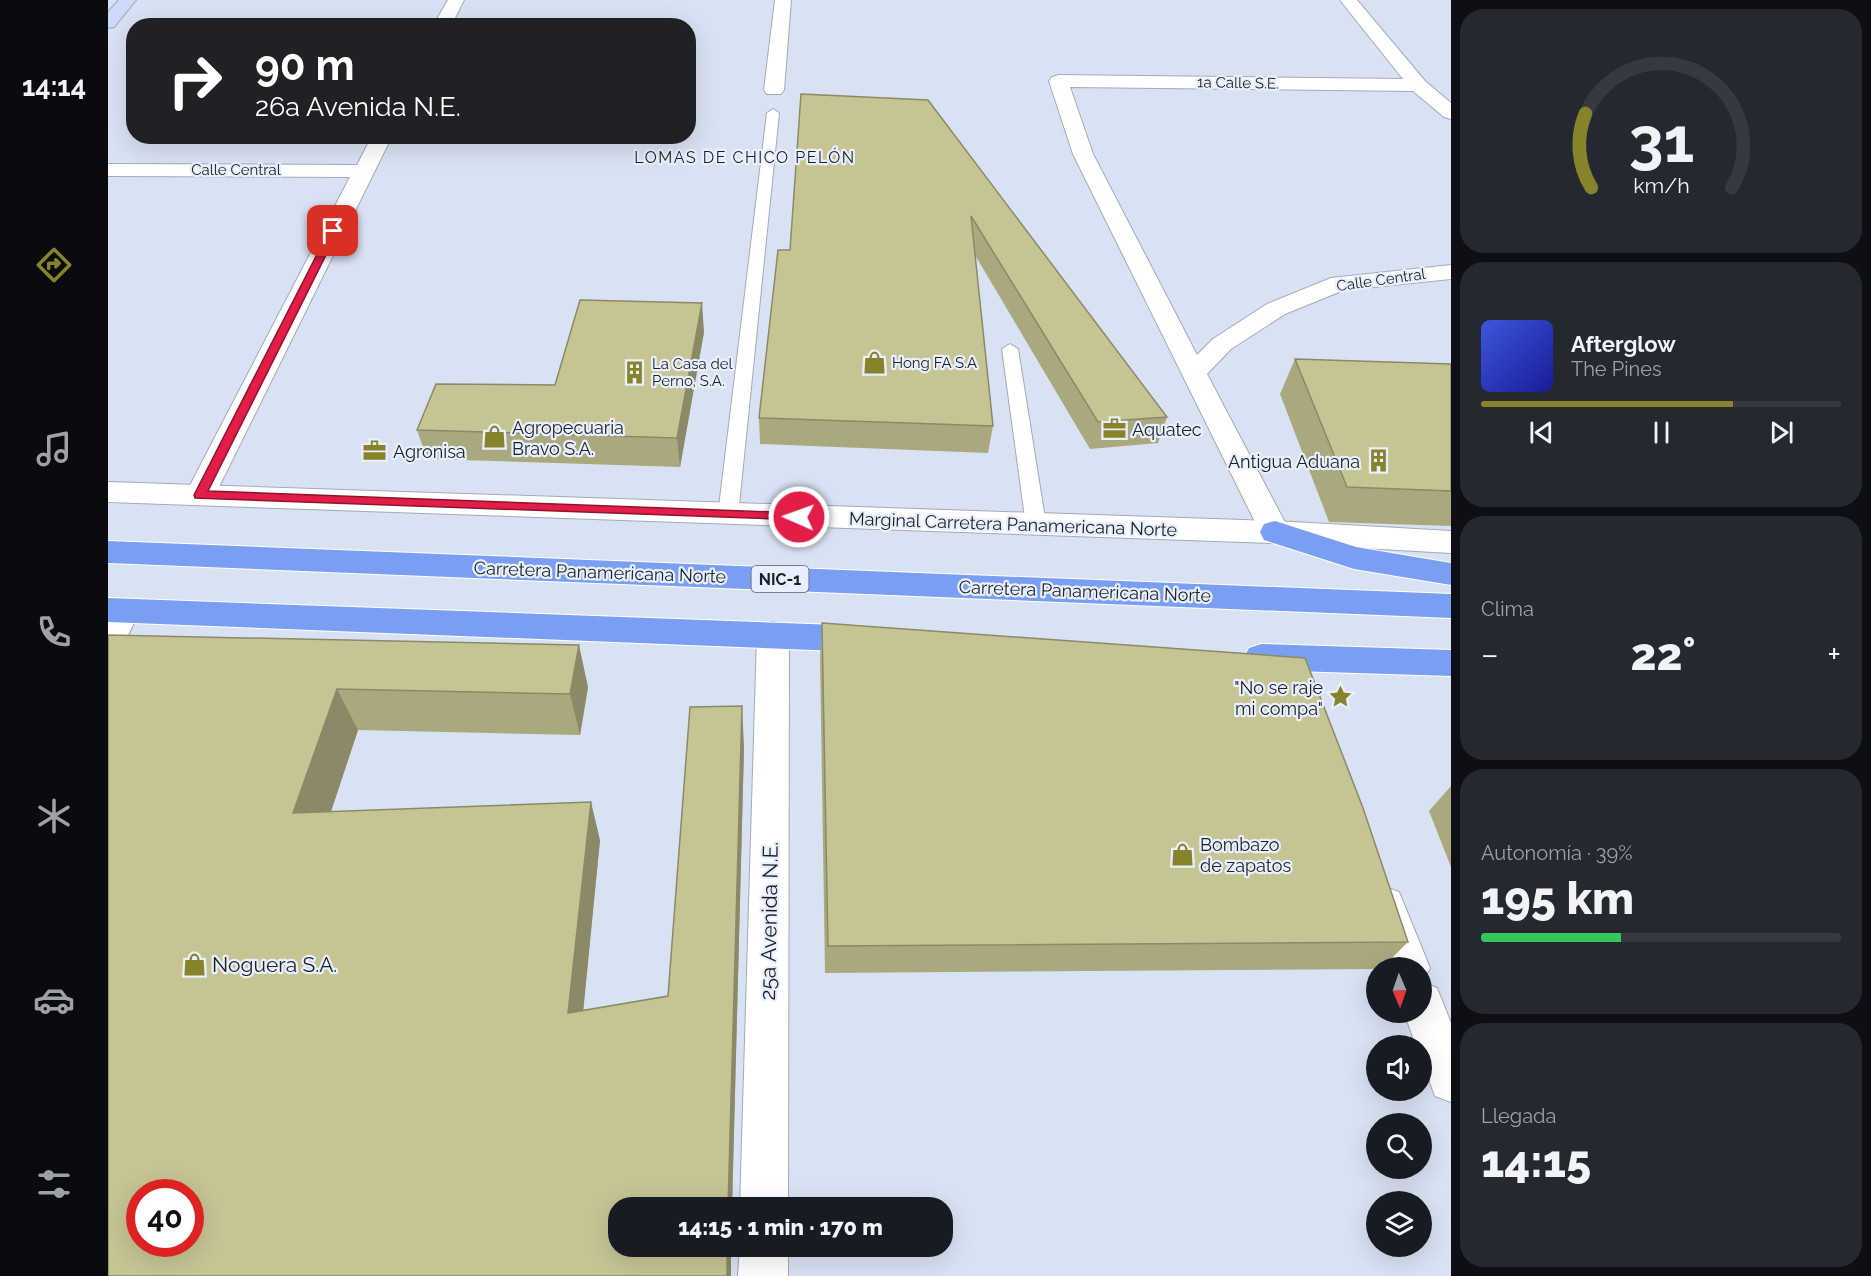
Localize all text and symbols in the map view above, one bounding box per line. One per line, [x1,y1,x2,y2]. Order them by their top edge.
text: 90 m [255,41,355,90]
icon: right [156,42,234,120]
text: 14:14 [22,71,86,102]
street label: 1a Calle S.E. [1197,73,1279,93]
text: 26a Avenida N.E. [255,91,461,122]
text: 31 [1628,103,1694,177]
district label: LOMAS DE CHICO PELÓN [634,147,856,167]
street label: Calle Central [191,161,282,179]
text: km/h [1633,174,1689,199]
pin [307,205,358,256]
icon: arrive [316,214,349,247]
icon: directions [33,244,75,286]
street label: Calle Central [1335,265,1427,295]
text: Afterglow [1571,331,1676,357]
shop icon: Hong FA S.A [861,350,887,376]
place label: Hong FA S.A [892,354,977,372]
place label: La Casa del Perno, S.A. [652,355,734,390]
text: The Pines [1571,357,1662,381]
building icon: La Casa del Perno, S.A. [621,360,647,386]
office icon: Aquatec [1101,416,1127,442]
icon: previous [1525,416,1558,449]
icon: pause [1645,416,1678,449]
icon: next [1765,416,1798,449]
place label: Agropecuaria Bravo S.A. [512,417,624,459]
place label: Aquatec [1132,419,1202,440]
shop icon: Agropecuaria Bravo S.A. [481,424,507,450]
icon: music [33,428,75,470]
office icon: Agronisa [362,438,388,464]
place label: Agronisa [393,441,466,462]
building icon: Antigua Aduana [1365,448,1391,474]
place label: Antigua Aduana [1228,451,1360,472]
position arrow [767,485,831,549]
street label: Marginal Carretera Panamericana Norte [849,508,1178,540]
street label: Carretera Panamericana Norte [473,557,727,587]
road number: NIC-1 [752,566,808,592]
street label: Carretera Panamericana Norte [958,576,1212,606]
text: Clima [1481,597,1534,621]
icon: phone [33,611,75,653]
text: 22° [1630,628,1696,681]
text: − [1481,635,1499,674]
text: + [1827,635,1841,674]
place label: "No se raje mi compa" [1234,677,1323,719]
place icon: "No se raje mi compa" [1328,684,1354,710]
icon: climate [33,795,75,837]
place label: Bombazo de zapatos [1200,834,1291,876]
street label: 25a Avenida N.E. [755,841,783,1001]
shop icon: Bombazo de zapatos [1169,841,1195,867]
text: Autonomía · 39% [1481,841,1632,865]
text: 195 km [1481,872,1634,925]
shop icon: Noguera S.A. [181,951,207,977]
place label: Noguera S.A. [212,952,337,977]
north arrow [1366,957,1432,1023]
map controls [1366,957,1432,1257]
icon: car [33,979,75,1021]
button: sound [1366,1035,1432,1101]
text: Llegada [1481,1104,1556,1128]
button: search [1366,1113,1432,1179]
text: 14:15 [1481,1135,1591,1188]
icon: filters [33,1163,75,1205]
speed limit sign: 40 [126,1179,204,1257]
button: layers [1366,1191,1432,1257]
text: 14:15 · 1 min · 170 m [678,1214,883,1240]

